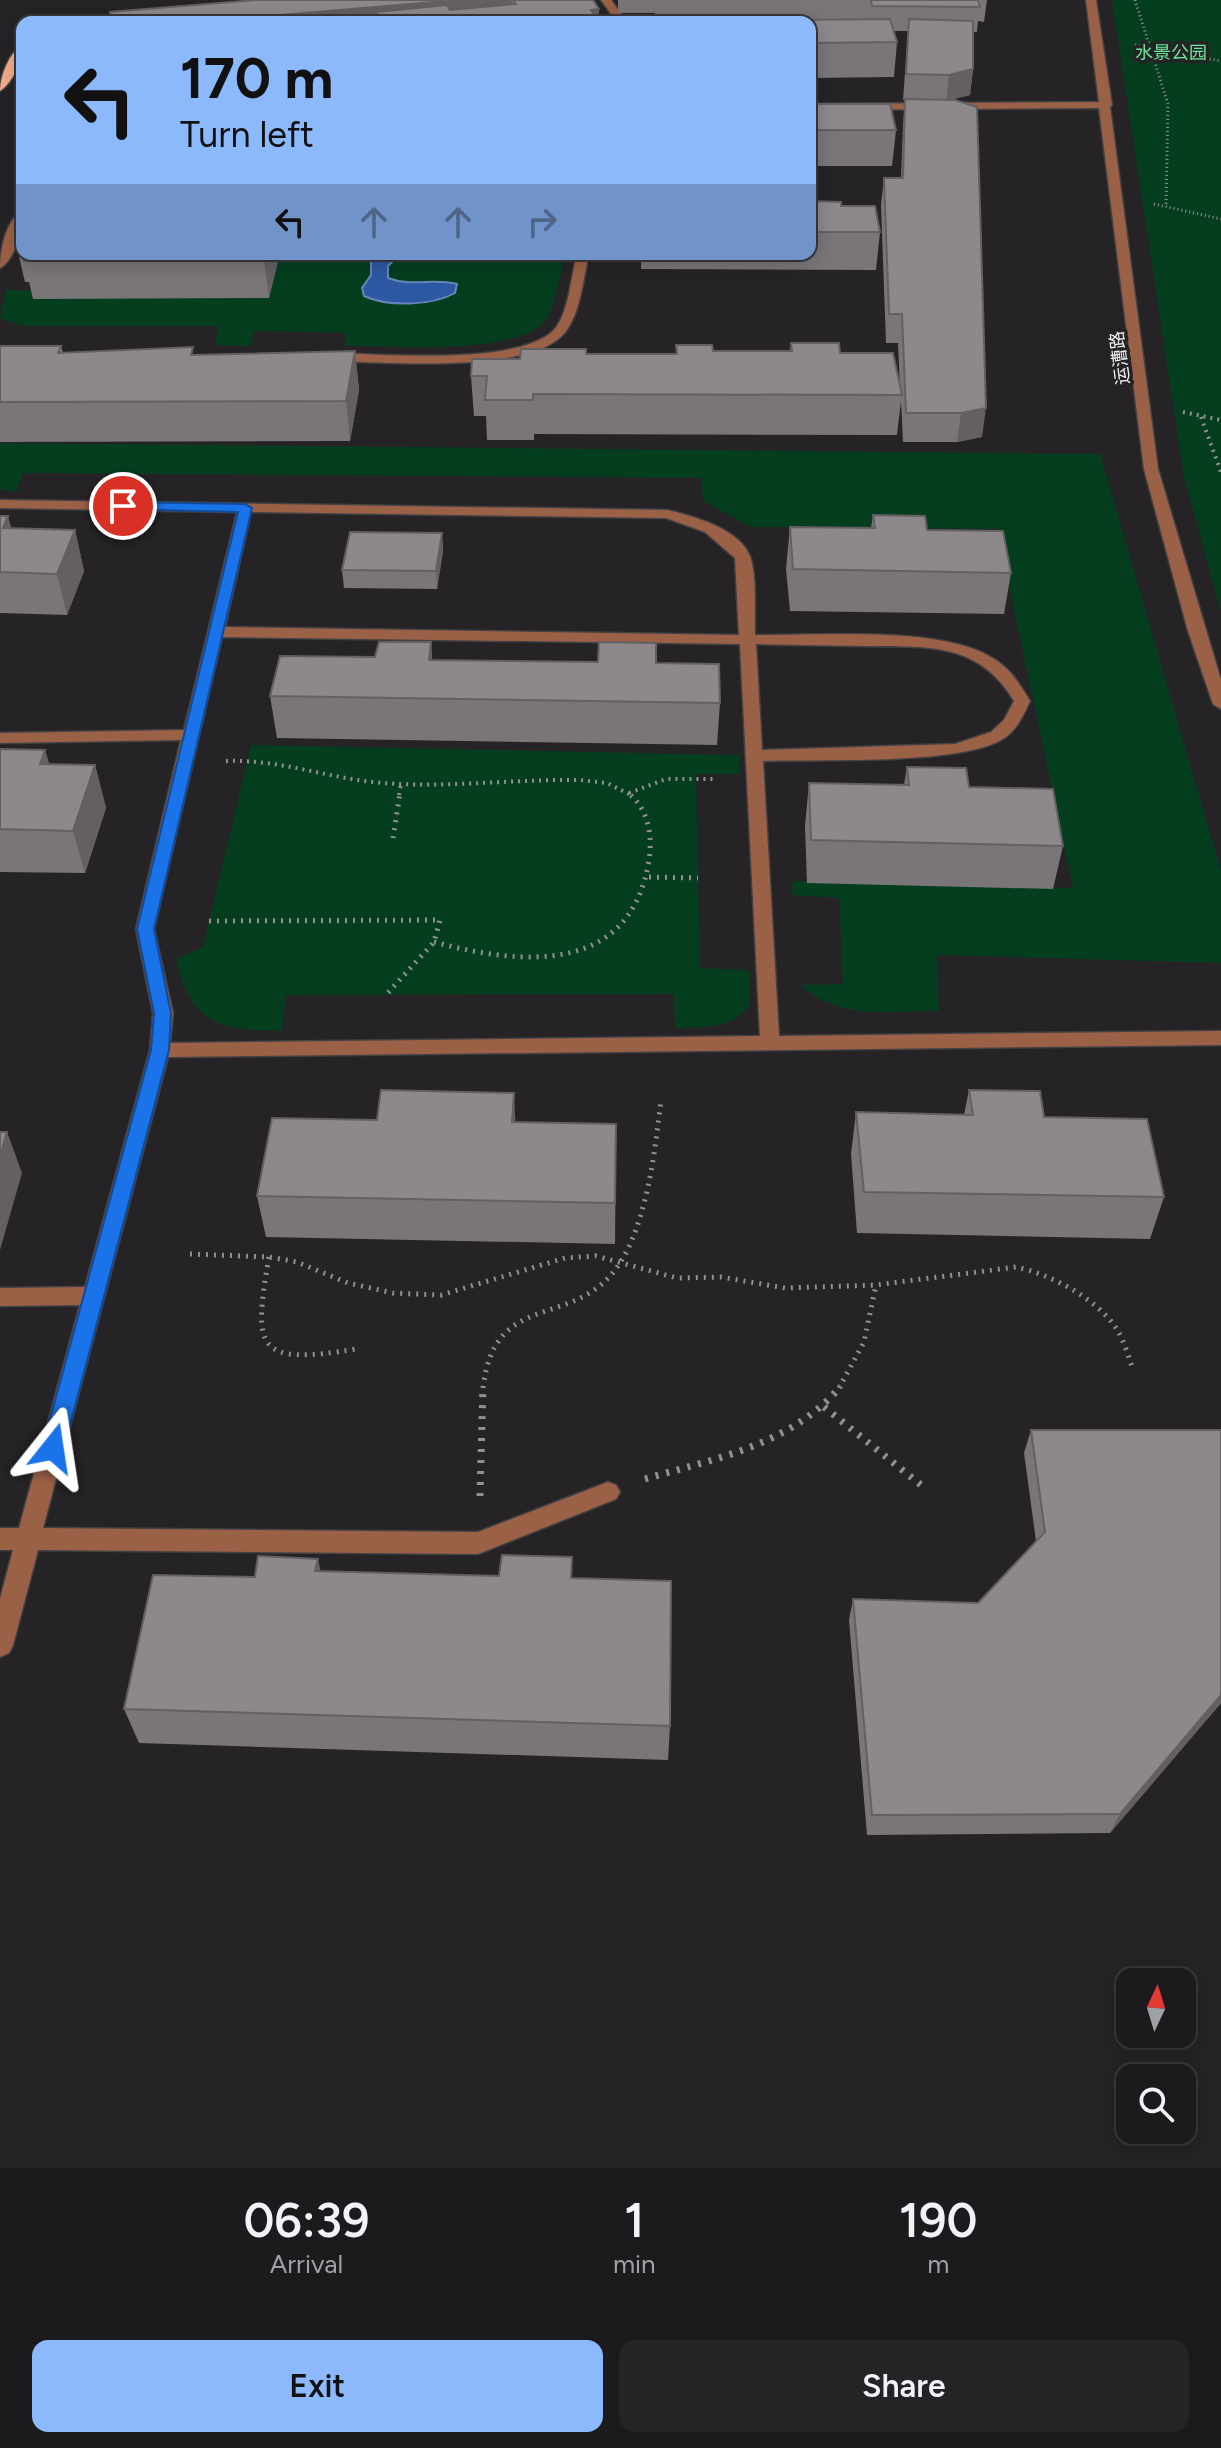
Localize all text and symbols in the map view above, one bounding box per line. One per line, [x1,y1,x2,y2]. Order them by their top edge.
park label: 水景公园 [1135,42,1207,64]
text: 170 m [180,45,333,112]
icon: left [48,48,152,152]
text: Turn left [180,113,314,156]
icon: left [268,200,312,244]
icon: ahead [352,200,396,244]
icon: ahead [436,200,480,244]
icon: right [520,200,564,244]
street label: 运漕路 [1106,330,1134,386]
pin [89,472,157,540]
icon: arrive [101,484,145,528]
position arrow [11,1406,95,1490]
north arrow [1116,1968,1196,2048]
map controls [1116,1968,1196,2144]
button: search [1116,2064,1196,2144]
text: 06:39 [243,2191,369,2249]
text: 1 [624,2191,644,2249]
text: 190 [899,2191,978,2249]
text: Arrival [270,2248,343,2280]
text: min [613,2248,656,2280]
text: m [927,2248,949,2280]
button: Exit [32,2340,603,2432]
button: Share [619,2340,1189,2432]

